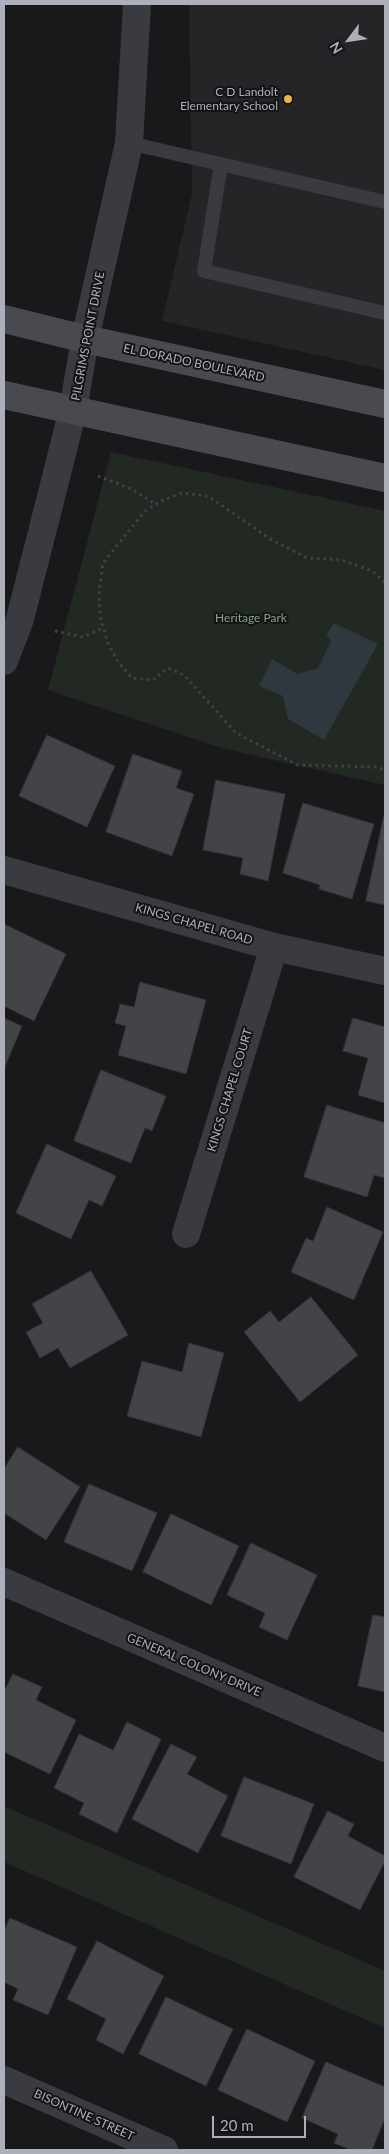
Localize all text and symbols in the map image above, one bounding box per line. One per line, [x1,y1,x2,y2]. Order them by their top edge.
north arrow [324,15,374,65]
text: N [326,39,346,57]
place label: C D Landolt Elementary School [180,85,278,113]
marker: C D Landolt Elementary School [282,93,294,105]
street label: PILGRIMS POINT DRIVE [68,270,108,402]
street label: EL DORADO BOULEVARD [122,341,266,385]
park label: Heritage Park [215,611,287,625]
street label: KINGS CHAPEL ROAD [134,900,254,948]
street label: KINGS CHAPEL COURT [204,1027,256,1153]
street label: GENERAL COLONY DRIVE [125,1630,263,1700]
street label: BISONTINE STREET [32,2086,136,2144]
scale bar [214,2106,308,2138]
text: 20 m [220,2116,254,2134]

